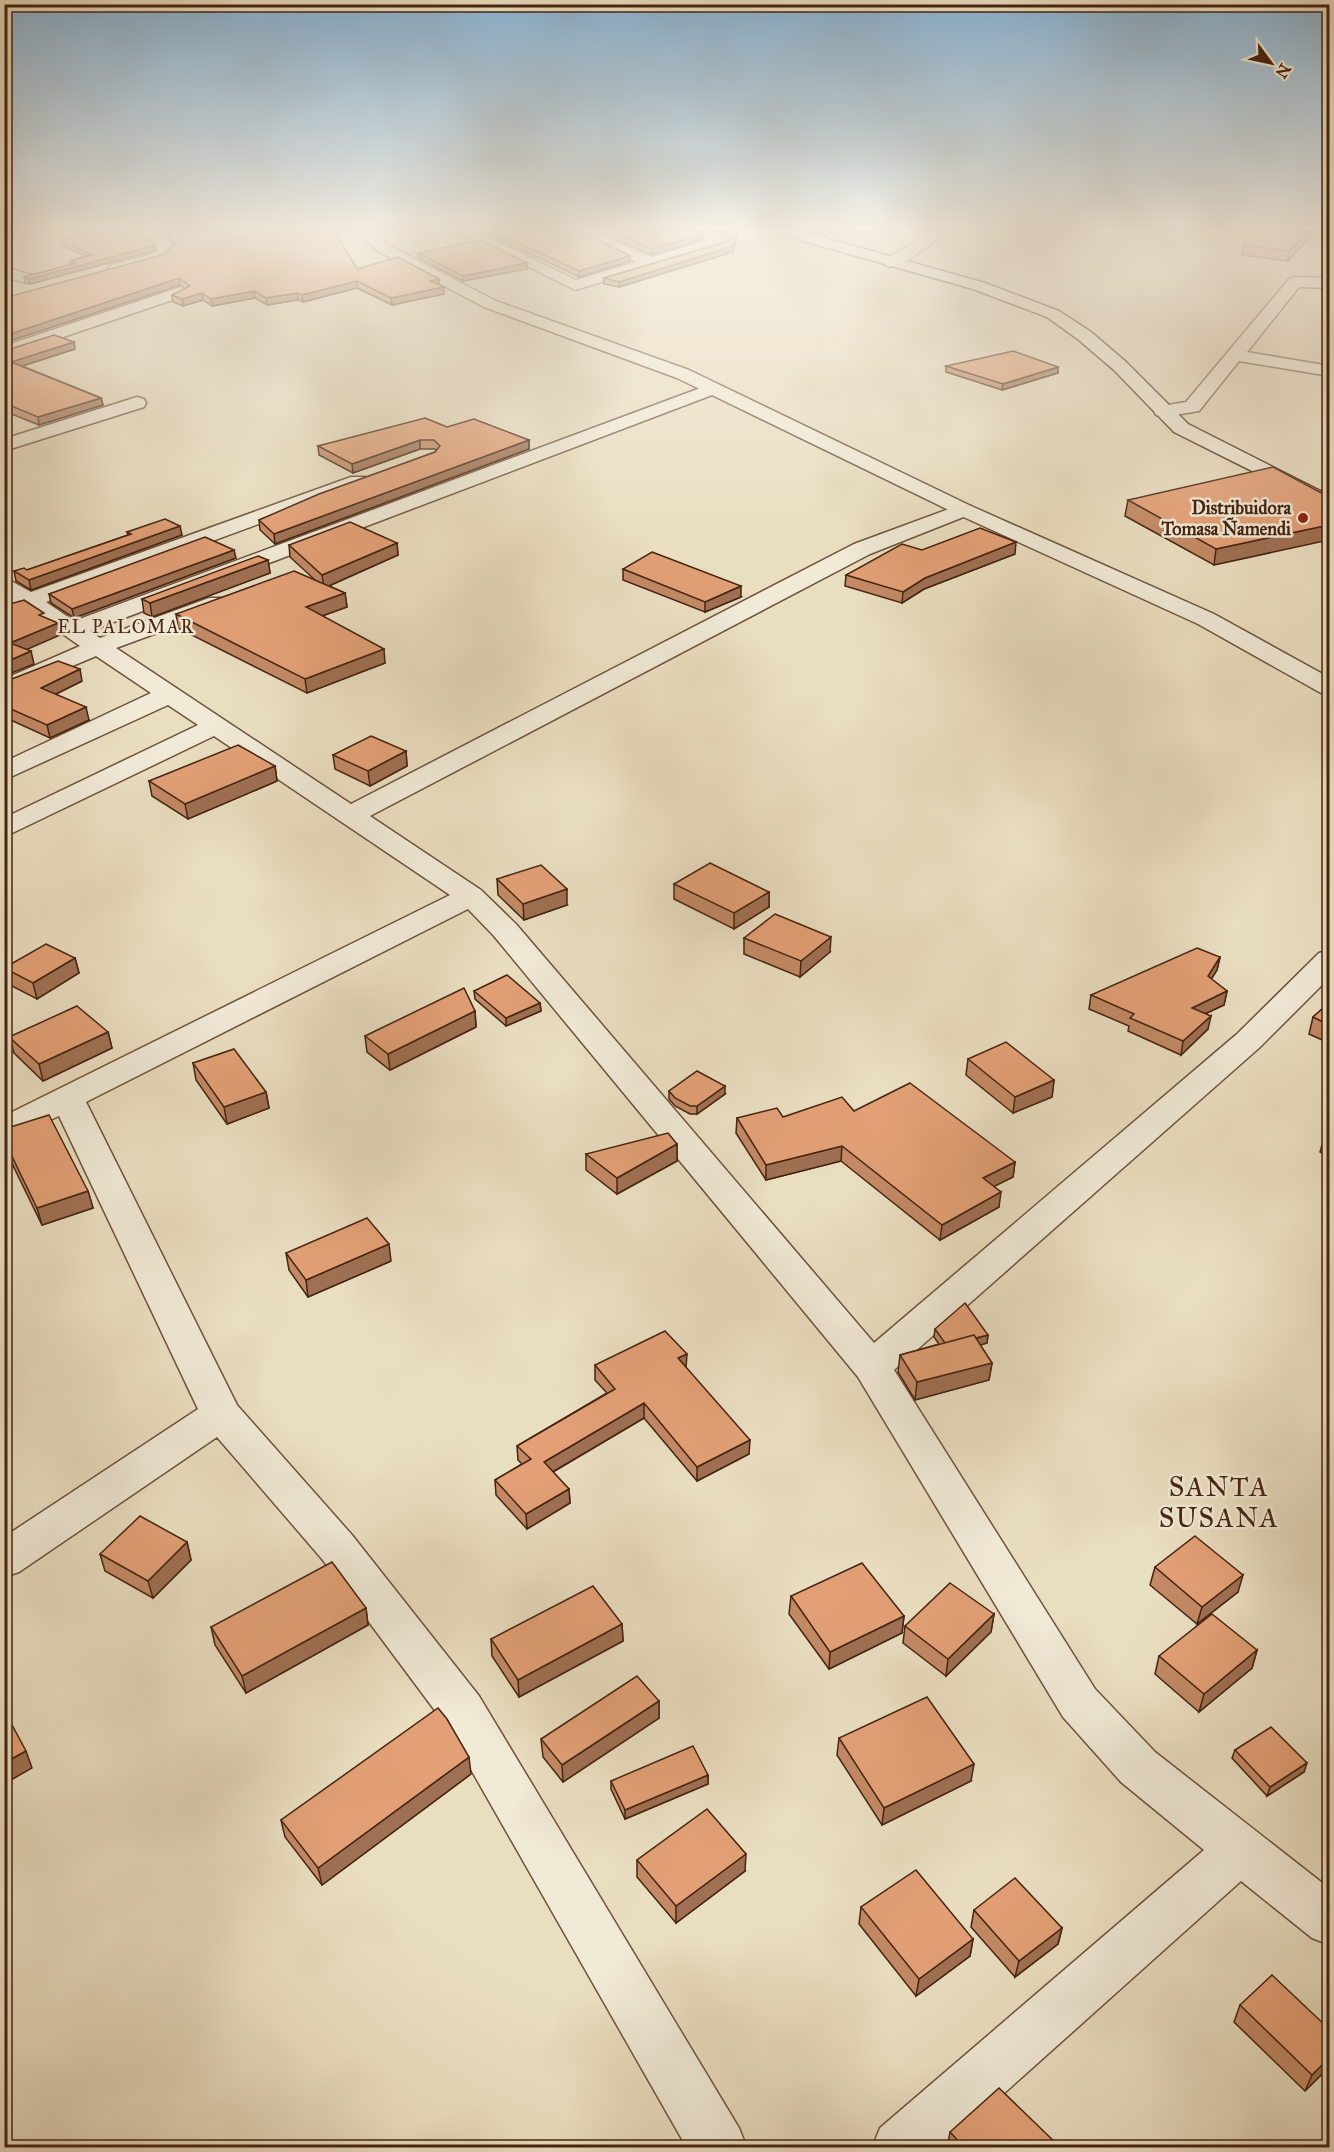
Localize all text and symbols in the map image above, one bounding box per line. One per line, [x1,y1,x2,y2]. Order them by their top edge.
north arrow [1241,33,1301,93]
text: N [1271,60,1295,82]
place label: Distribuidora Tomasa Ñamendi [1161,497,1292,540]
marker: Distribuidora Tomasa Ñamendi [1296,511,1310,525]
district label: EL PALOMAR [57,616,195,638]
district label: SANTA SUSANA [1159,1470,1279,1534]

